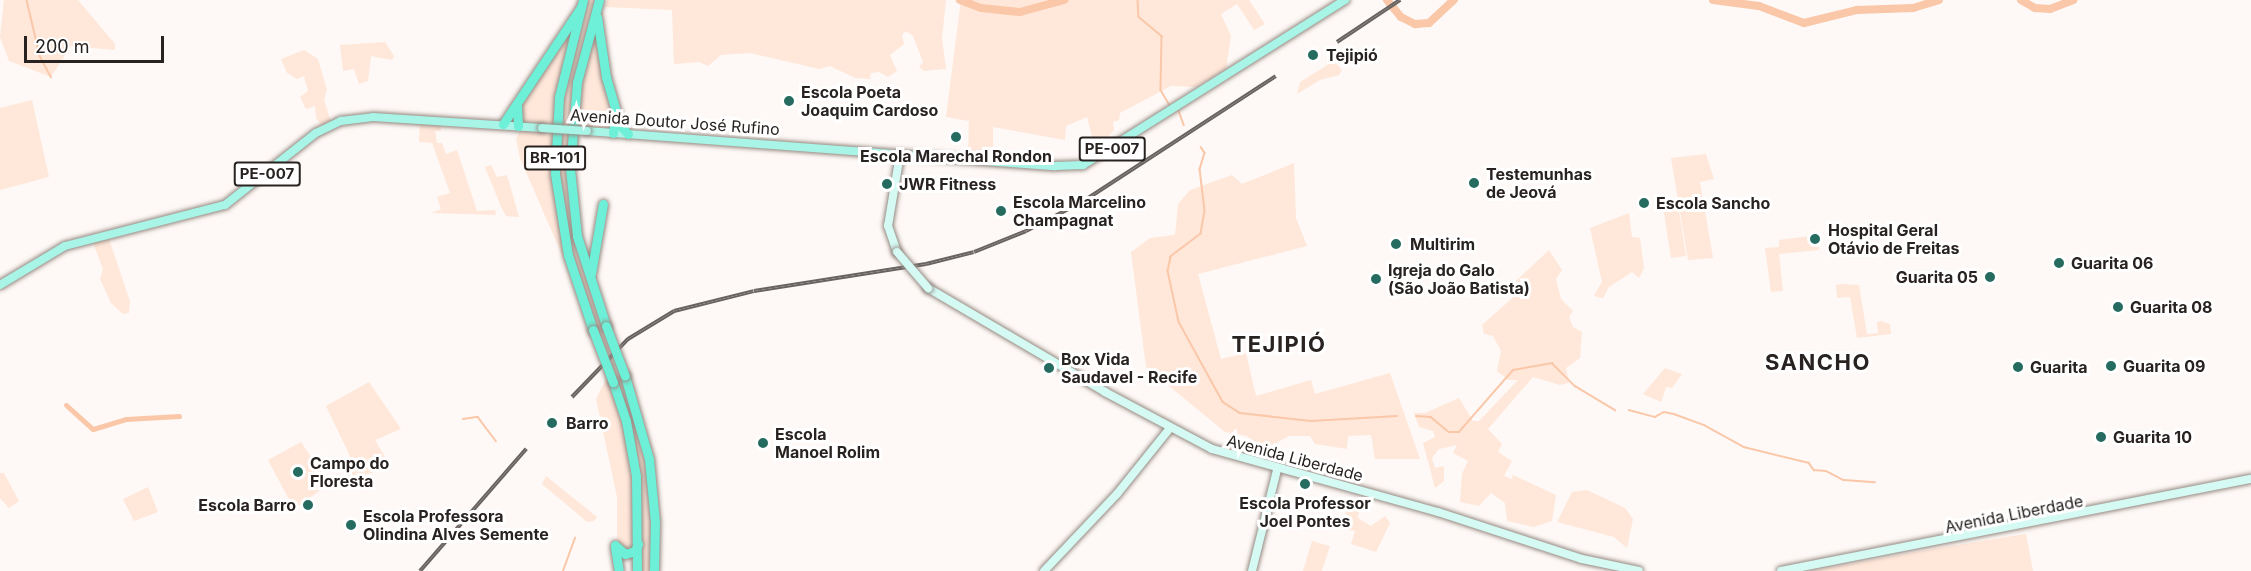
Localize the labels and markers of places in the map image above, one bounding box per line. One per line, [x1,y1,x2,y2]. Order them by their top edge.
place label: Tejipió [1326,45,1378,65]
marker: Tejipió [1304,46,1322,64]
place label: Escola Poeta Joaquim Cardoso [801,82,938,120]
marker: Escola Poeta Joaquim Cardoso [782,94,796,108]
marker: Escola Marechal Rondon [949,130,963,144]
place label: Escola Marechal Rondon [860,146,1052,166]
place label: Testemunhas de Jeová [1486,164,1592,202]
place label: JWR Fitness [899,174,996,194]
marker: Testemunhas de Jeová [1467,176,1481,190]
marker: JWR Fitness [880,177,894,191]
place label: Escola Marcelino Champagnat [1013,192,1146,230]
place label: Escola Sancho [1656,193,1770,213]
marker: Escola Sancho [1637,196,1651,210]
marker: Escola Marcelino Champagnat [994,204,1008,218]
place label: Hospital Geral Otávio de Freitas [1828,220,1959,258]
marker: Hospital Geral Otávio de Freitas [1806,230,1824,248]
place label: Multirim [1410,234,1475,254]
marker: Multirim [1387,235,1405,253]
place label: Guarita 06 [2071,253,2153,273]
marker: Guarita 06 [2052,256,2066,270]
place label: Igreja do Galo (São João Batista) [1388,260,1530,298]
place label: Guarita 05 [1896,267,1978,287]
marker: Guarita 05 [1983,270,1997,284]
marker: Igreja do Galo (São João Batista) [1369,272,1383,286]
place label: Guarita 08 [2130,297,2212,317]
marker: Guarita 08 [2111,300,2125,314]
place label: Box Vida Saudavel - Recife [1061,349,1197,387]
place label: Guarita 09 [2123,356,2205,376]
place label: Guarita [2030,357,2087,377]
marker: Guarita 09 [2104,359,2118,373]
marker: Guarita [2011,360,2025,374]
marker: Box Vida Saudavel - Recife [1042,361,1056,375]
place label: Barro [566,413,608,433]
marker: Barro [543,414,561,432]
place label: Escola Manoel Rolim [775,424,880,462]
place label: Guarita 10 [2113,427,2192,447]
marker: Guarita 10 [2094,430,2108,444]
marker: Escola Manoel Rolim [756,436,770,450]
place label: Campo do Floresta [310,453,389,491]
marker: Campo do Floresta [291,465,305,479]
marker: Escola Professor Joel Pontes [1298,477,1312,491]
place label: Escola Professor Joel Pontes [1239,493,1371,531]
place label: Escola Barro [198,495,296,515]
marker: Escola Barro [301,498,315,512]
place label: Escola Professora Olindina Alves Semente [363,506,549,544]
marker: Escola Professora Olindina Alves Semente [344,518,358,532]

